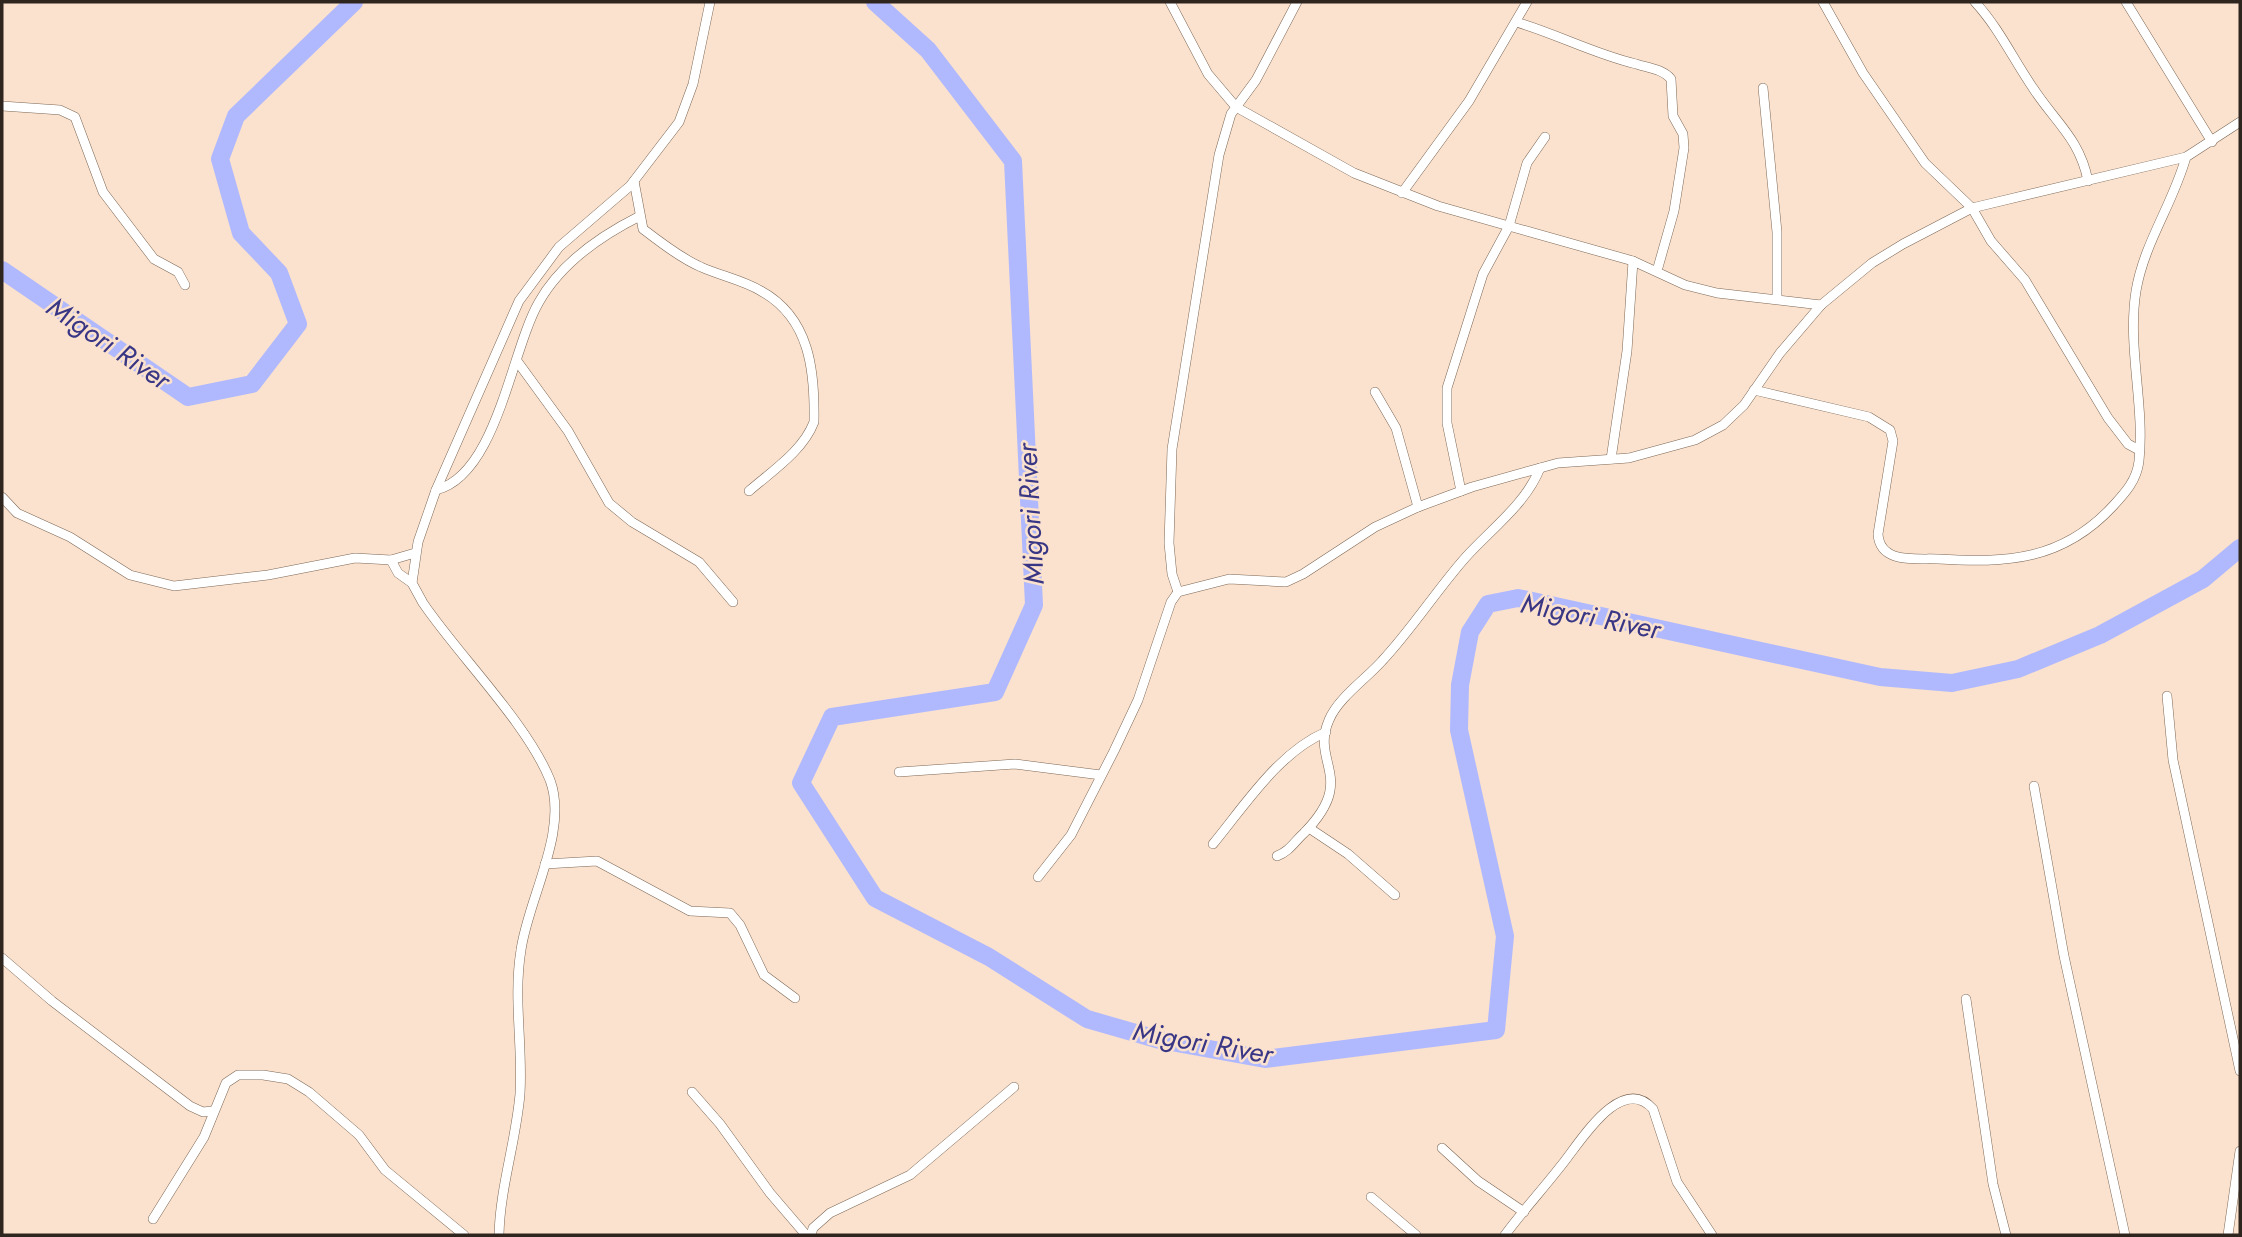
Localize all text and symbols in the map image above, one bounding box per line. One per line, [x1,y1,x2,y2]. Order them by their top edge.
water label: Migori River [39,287,180,401]
water label: Migori River [1006,441,1055,586]
water label: Migori River [1518,583,1666,650]
water label: Migori River [1130,1010,1278,1075]

